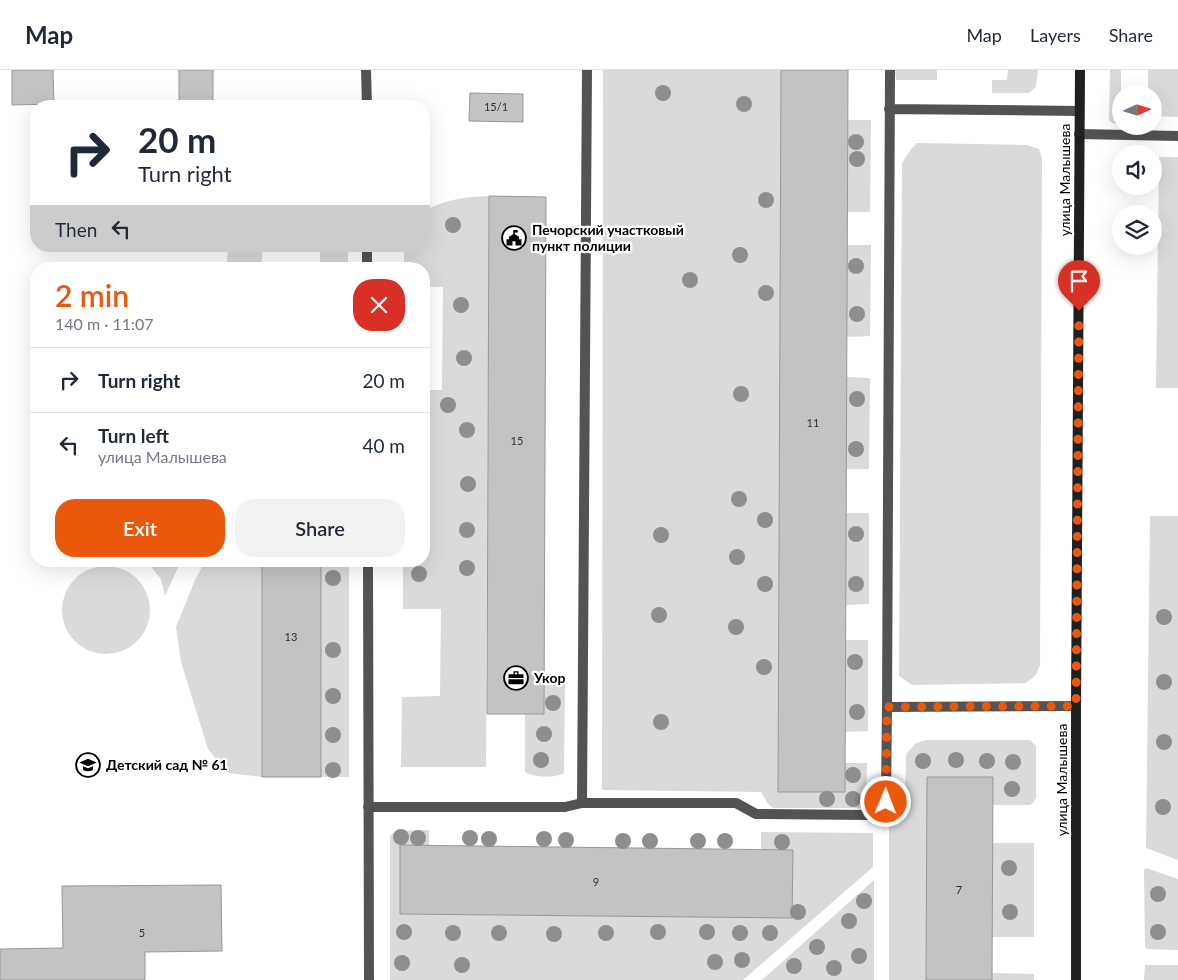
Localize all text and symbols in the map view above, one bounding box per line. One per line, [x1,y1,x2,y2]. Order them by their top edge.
text: Map [25,20,73,49]
text: Map [966,24,1002,46]
text: Layers [1030,24,1081,46]
text: Share [1109,24,1153,46]
north arrow [1112,85,1162,135]
map controls [1112,85,1162,255]
house number: 15/1 [484,100,508,113]
text: 20 m [138,118,216,160]
icon: right [55,120,120,185]
street label: улица Малышева [1056,124,1073,236]
button: sound [1112,145,1162,195]
text: Turn right [138,160,232,187]
button: layers [1112,205,1162,255]
icon: left [107,215,135,243]
text: Then [55,218,97,241]
place label: Печорский участковый пункт полиции [532,221,684,254]
public building icon: Печорский участковый пункт полиции [501,225,527,251]
pin [1058,260,1100,311]
icon: arrive [1065,267,1093,295]
text: 2 min [55,277,129,313]
button: close [353,279,405,331]
text: 140 m · 11:07 [55,314,154,333]
icon: right [55,366,83,394]
text: Turn right [98,369,180,392]
text: 20 m [362,369,405,392]
house number: 11 [807,416,819,429]
text: Turn left [98,424,169,447]
icon: left [55,431,83,459]
text: 40 m [362,434,405,457]
house number: 15 [511,434,523,447]
text: улица Малышева [98,447,227,466]
button: Exit [55,499,225,557]
button: Share [235,499,405,557]
house number: 13 [285,630,297,643]
office icon: Укор [503,665,529,691]
place label: Укор [533,669,565,686]
street label: улица Малышева [1053,724,1070,836]
school or university icon: Детский сад № 61 [75,752,101,778]
place label: Детский сад № 61 [106,756,228,773]
position arrow [859,775,911,827]
house number: 9 [593,875,599,888]
house number: 7 [956,883,962,896]
house number: 5 [139,926,145,939]

